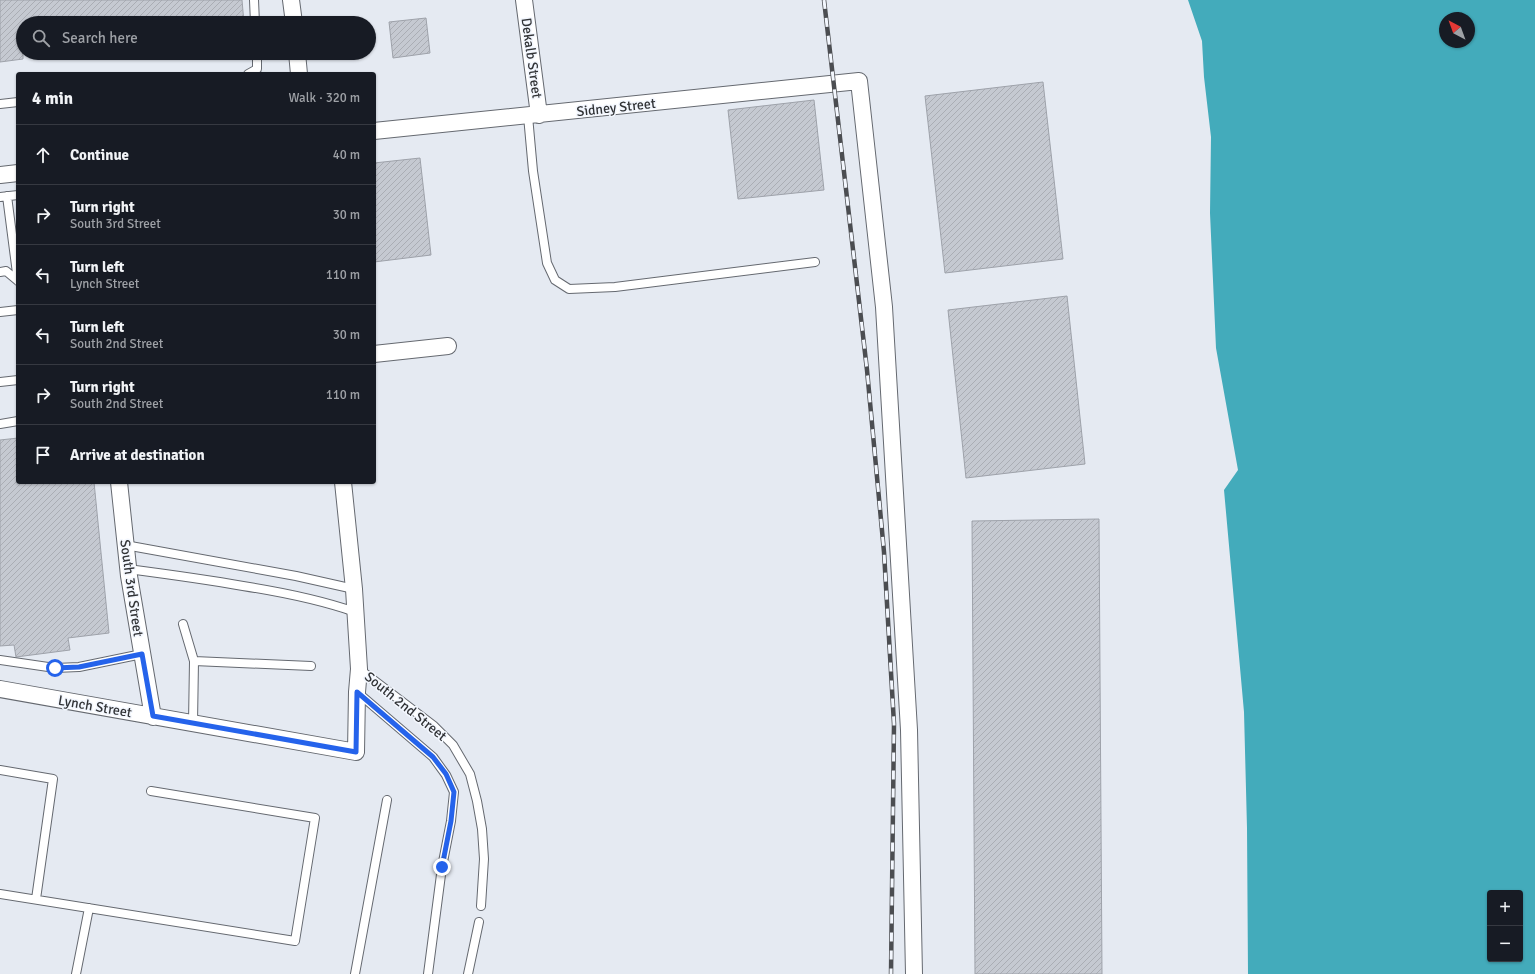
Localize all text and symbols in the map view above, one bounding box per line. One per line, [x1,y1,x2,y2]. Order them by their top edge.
north arrow [1439,12,1475,48]
search box [16,16,376,60]
street label: Dekalb Street [517,17,546,100]
icon: search [30,27,52,49]
text: Search here [62,29,138,47]
text: 4 min [32,88,73,109]
text: Walk · 320 m [289,90,360,106]
street label: Sidney Street [576,95,657,120]
icon: ahead [32,144,54,166]
text: Continue [70,146,129,164]
text: 40 m [333,147,360,163]
text: Turn right [70,198,135,216]
icon: right [32,204,54,226]
text: 30 m [333,207,360,223]
text: South 3rd Street [70,216,161,232]
text: Turn left [70,258,124,276]
icon: left [32,264,54,286]
text: 110 m [326,267,360,283]
text: Lynch Street [70,276,139,292]
text: Turn left [70,318,124,336]
icon: left [32,324,54,346]
text: 30 m [333,327,360,343]
text: South 2nd Street [70,336,163,352]
text: Turn right [70,378,135,396]
icon: right [32,384,54,406]
text: 110 m [326,387,360,403]
text: South 2nd Street [70,396,163,412]
icon: arrive [32,444,54,466]
text: Arrive at destination [70,446,205,464]
street label: South 3rd Street [116,538,147,638]
route start [46,659,64,677]
street label: South 2nd Street [361,668,450,745]
street label: Lynch Street [57,692,133,721]
route end [433,858,451,876]
map controls [1487,890,1523,962]
button: + [1487,890,1523,926]
button: − [1487,926,1523,962]

